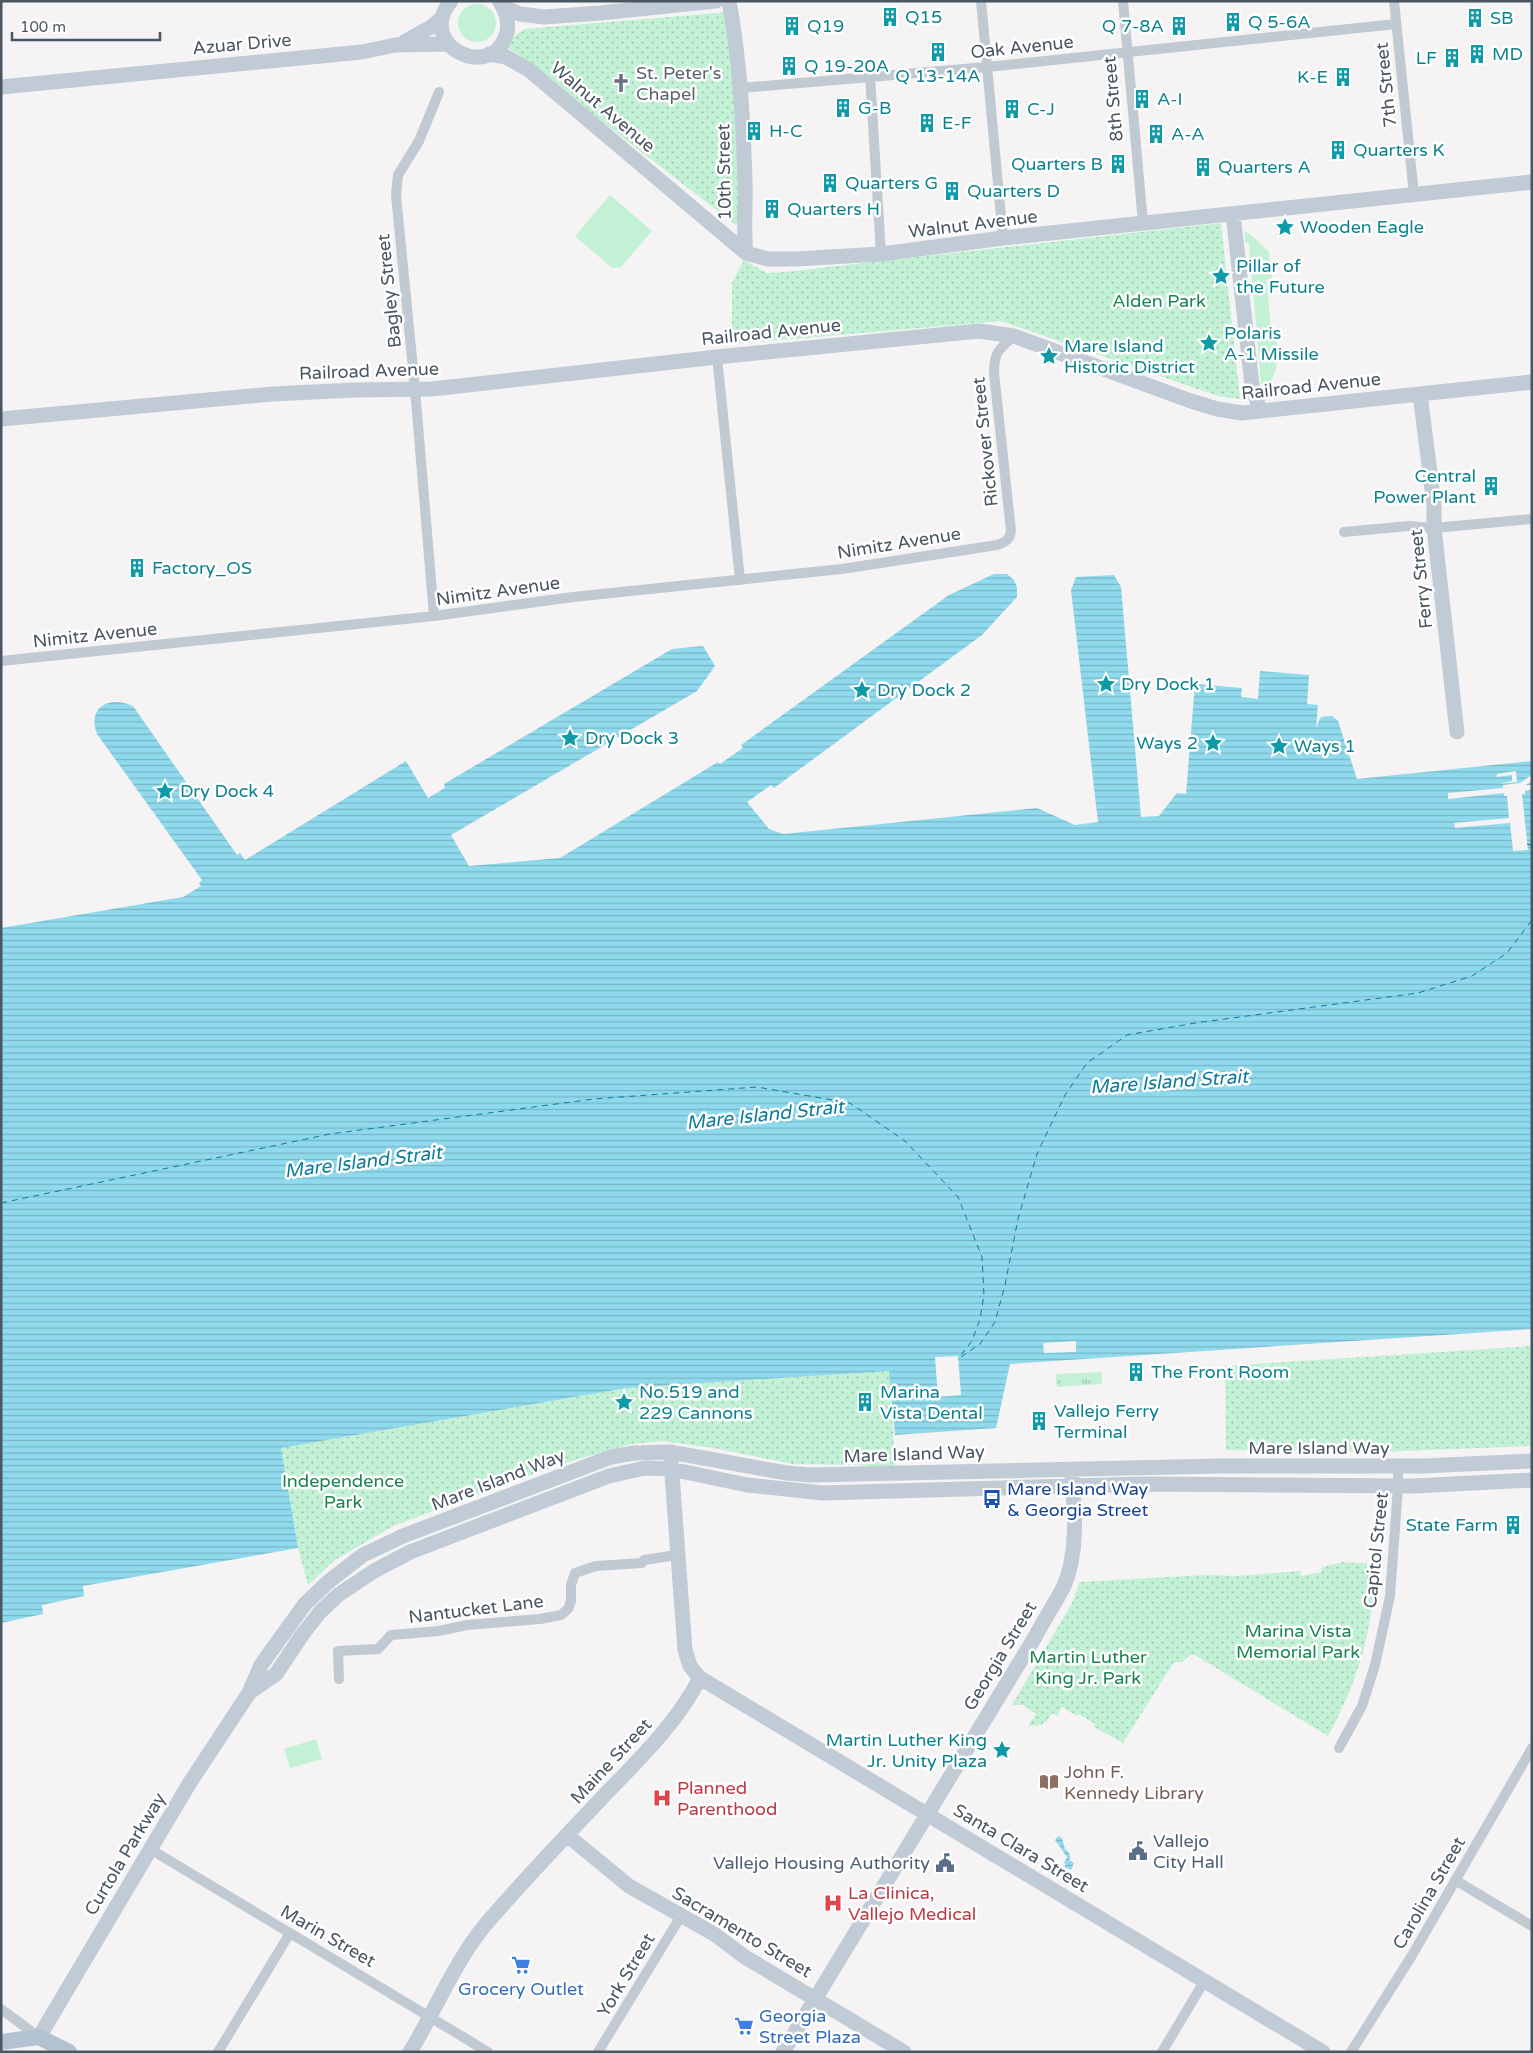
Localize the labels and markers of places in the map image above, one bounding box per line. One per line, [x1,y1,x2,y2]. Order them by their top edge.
building icon: Q15 [879,6,901,28]
place label: Q15 [905,6,942,28]
building icon: SB [1464,7,1486,29]
place label: SB [1490,7,1514,29]
building icon: Q 5-6A [1222,11,1244,33]
place label: Q 5-6A [1248,11,1311,33]
building icon: Q19 [781,15,803,37]
place label: Q19 [807,15,844,37]
place label: Q 7-8A [1102,15,1164,37]
building icon: Q 7-8A [1168,15,1190,37]
building icon: Q 13-14A [927,41,949,63]
building icon: MD [1466,43,1488,65]
place label: MD [1492,43,1523,65]
place label: LF [1416,47,1437,69]
building icon: LF [1441,47,1463,69]
building icon: Q 19-20A [778,55,800,77]
place label: Q 19-20A [804,55,889,77]
place label: St. Peter's Chapel [636,62,721,105]
place label: Q 13-14A [895,65,981,87]
place label: K-E [1297,66,1328,88]
building icon: K-E [1332,66,1354,88]
church icon: St. Peter's Chapel [610,72,632,94]
building icon: A-I [1131,88,1153,110]
place label: A-I [1157,88,1183,110]
building icon: G-B [832,97,854,119]
place label: G-B [858,97,891,119]
building icon: C-J [1001,98,1023,120]
place label: C-J [1027,98,1055,120]
building icon: E-F [916,112,938,134]
place label: E-F [942,112,972,134]
building icon: H-C [743,120,765,142]
place label: H-C [769,120,802,142]
building icon: A-A [1145,123,1167,145]
place label: A-A [1171,123,1205,145]
building icon: Quarters K [1327,139,1349,161]
place label: Quarters K [1353,139,1445,161]
place label: Quarters B [1011,153,1103,175]
building icon: Quarters B [1107,153,1129,175]
building icon: Quarters A [1192,156,1214,178]
place label: Quarters A [1218,156,1311,178]
building icon: Quarters G [819,172,841,194]
place label: Quarters G [845,172,938,194]
building icon: Quarters D [941,180,963,202]
place label: Quarters D [967,180,1060,202]
building icon: Quarters H [761,198,783,220]
place label: Quarters H [787,198,880,220]
place icon: Wooden Eagle [1274,216,1296,238]
place label: Wooden Eagle [1300,216,1424,238]
place label: Pillar of the Future [1236,255,1325,298]
place icon: Pillar of the Future [1210,265,1232,287]
place label: Polaris A-1 Missile [1224,322,1319,365]
place icon: Polaris A-1 Missile [1198,332,1220,354]
place label: Mare Island Historic District [1064,335,1195,378]
place icon: Mare Island Historic District [1038,345,1060,367]
place label: Central Power Plant [1373,465,1476,508]
building icon: Central Power Plant [1480,475,1502,497]
building icon: Factory_OS [126,557,148,579]
place label: Factory_OS [152,557,252,579]
place icon: Dry Dock 1 [1095,673,1117,695]
place label: Dry Dock 1 [1121,673,1215,695]
place icon: Dry Dock 2 [851,679,873,701]
place label: Dry Dock 2 [877,679,971,701]
place icon: Dry Dock 3 [559,727,581,749]
place label: Dry Dock 3 [585,727,679,749]
place label: Ways 2 [1136,732,1198,754]
place icon: Ways 2 [1202,732,1224,754]
place icon: Ways 1 [1268,735,1290,757]
place label: Ways 1 [1294,735,1356,757]
place icon: Dry Dock 4 [154,780,176,802]
place label: Dry Dock 4 [180,780,274,802]
building icon: The Front Room [1125,1361,1147,1383]
place label: The Front Room [1151,1361,1289,1383]
place label: No.519 and 229 Cannons [639,1381,753,1424]
place label: Marina Vista Dental [880,1381,983,1424]
place icon: No.519 and 229 Cannons [613,1391,635,1413]
building icon: Marina Vista Dental [854,1391,876,1413]
place label: Vallejo Ferry Terminal [1054,1400,1159,1443]
building icon: Vallejo Ferry Terminal [1028,1410,1050,1432]
place label: Mare Island Way & Georgia Street [1007,1478,1149,1521]
bus stop icon: Mare Island Way & Georgia Street [981,1488,1003,1510]
place label: State Farm [1406,1514,1498,1536]
building icon: State Farm [1502,1514,1524,1536]
place label: Martin Luther King Jr. Unity Plaza [826,1729,987,1772]
place icon: Martin Luther King Jr. Unity Plaza [991,1739,1013,1761]
place label: John F. Kennedy Library [1064,1761,1204,1804]
library icon: John F. Kennedy Library [1038,1771,1060,1793]
place label: Planned Parenthood [677,1777,777,1820]
hospital icon: Planned Parenthood [651,1787,673,1809]
place label: Vallejo City Hall [1153,1830,1224,1873]
public building icon: Vallejo City Hall [1127,1840,1149,1862]
place label: Vallejo Housing Authority [713,1852,930,1874]
public building icon: Vallejo Housing Authority [934,1852,956,1874]
place label: La Clinica, Vallejo Medical [848,1882,976,1925]
hospital icon: La Clinica, Vallejo Medical [822,1892,844,1914]
supermarket icon: Grocery Outlet [510,1954,532,1976]
place label: Grocery Outlet [458,1978,584,2000]
place label: Georgia Street Plaza [759,2005,861,2048]
supermarket icon: Georgia Street Plaza [733,2015,755,2037]

